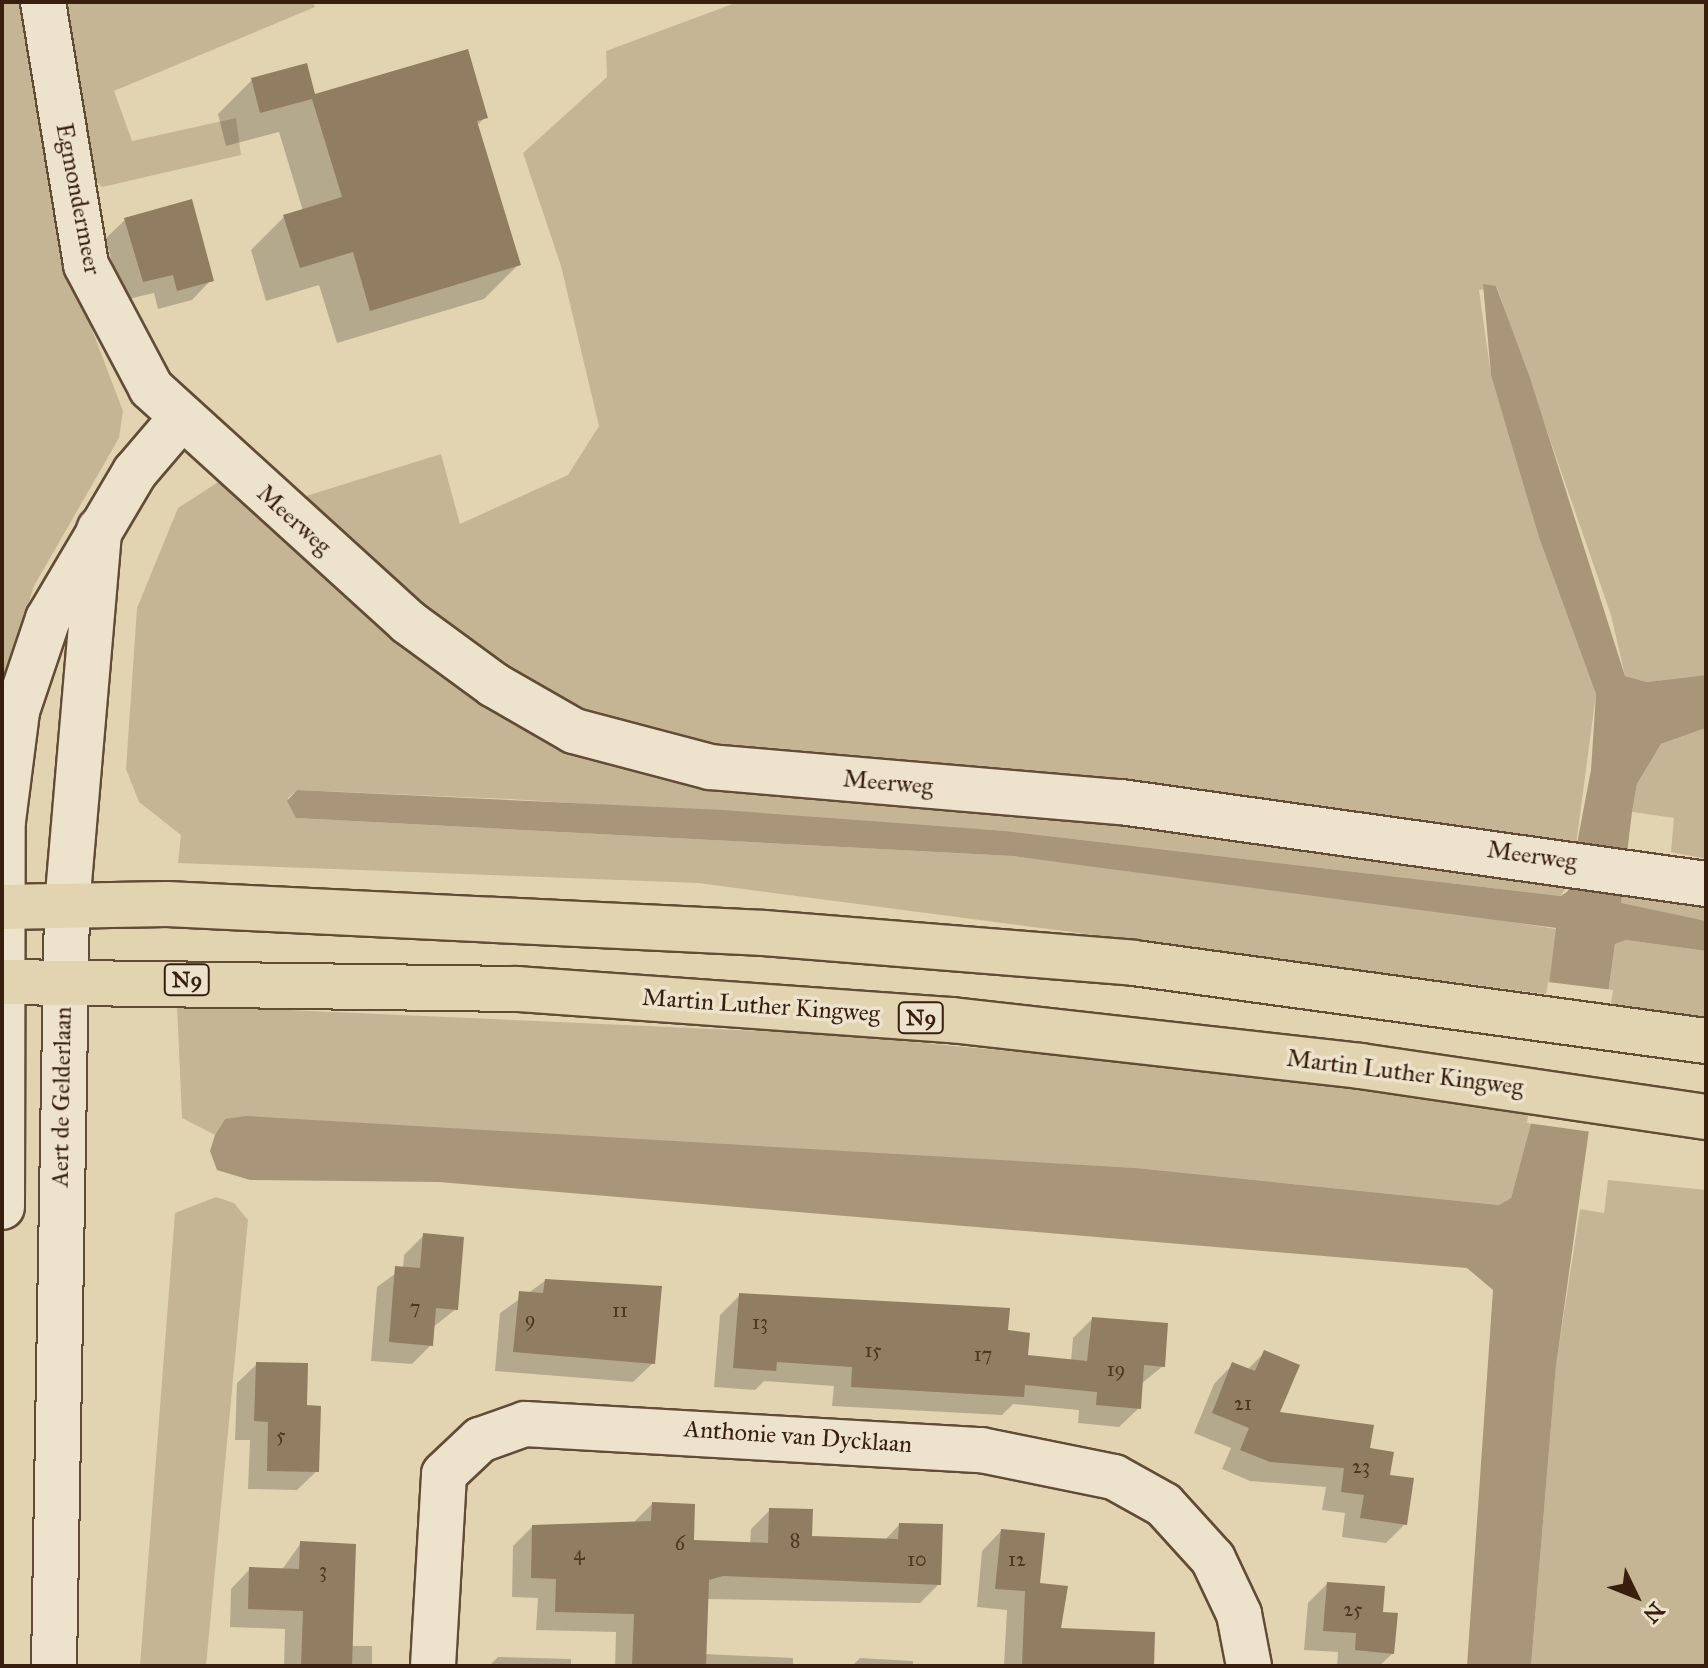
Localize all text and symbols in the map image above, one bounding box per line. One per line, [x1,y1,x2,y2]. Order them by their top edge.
street label: Egmondermeer [49,121,107,277]
street label: Meerweg [251,479,337,561]
street label: Meerweg [842,765,934,801]
street label: Meerweg [1485,835,1579,877]
road number: N9 [163,962,211,998]
street label: Martin Luther Kingweg [641,983,881,1029]
road number: N9 [897,1000,945,1036]
street label: Aert de Gelderlaan [46,1007,78,1187]
street label: Martin Luther Kingweg [1285,1044,1525,1102]
house number: 7 [410,1295,420,1319]
house number: 11 [612,1298,628,1322]
house number: 9 [525,1307,535,1331]
house number: 13 [752,1310,768,1334]
house number: 15 [864,1338,882,1362]
house number: 17 [974,1342,992,1366]
house number: 19 [1107,1357,1125,1381]
house number: 21 [1234,1391,1252,1415]
street label: Anthonie van Dycklaan [683,1415,913,1459]
house number: 5 [276,1423,286,1447]
house number: 23 [1352,1454,1370,1478]
house number: 8 [790,1528,800,1552]
house number: 6 [675,1531,685,1555]
house number: 4 [573,1541,585,1565]
house number: 10 [907,1547,927,1571]
house number: 12 [1008,1547,1026,1571]
north arrow [1596,1556,1676,1636]
house number: 3 [319,1558,327,1582]
house number: 25 [1343,1597,1363,1621]
text: N [1638,1597,1670,1629]

